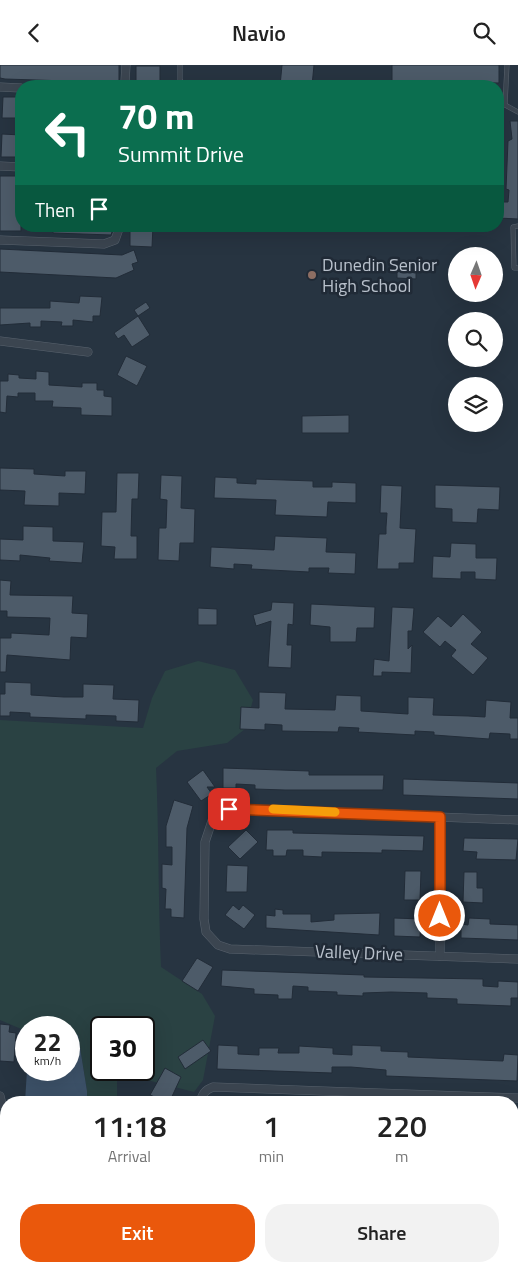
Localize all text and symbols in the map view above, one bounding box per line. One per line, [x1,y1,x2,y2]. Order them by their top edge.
text: Navio [232,16,286,50]
icon: back [20,19,48,47]
icon: search [470,19,498,47]
text: 70 m [118,89,194,143]
icon: left [35,100,100,165]
text: Summit Drive [118,137,244,171]
text: Then [35,195,75,224]
icon: arrive [85,195,113,223]
north arrow [448,247,502,303]
map controls [448,247,503,432]
place label: Dunedin Senior High School [322,251,437,299]
marker: Dunedin Senior High School [306,269,318,281]
button: search [448,312,503,367]
button: layers [448,377,503,432]
pin [208,788,250,830]
icon: arrive [215,795,243,823]
position arrow [413,889,465,941]
street label: Valley Drive [314,937,404,968]
speed limit sign: 30 [90,1016,155,1081]
text: 22 [33,1023,62,1061]
text: km/h [34,1051,61,1070]
text: 11:18 [92,1103,167,1149]
text: 1 [263,1103,280,1149]
text: 220 [376,1103,427,1149]
text: Arrival [108,1144,151,1168]
text: min [259,1144,284,1168]
text: m [395,1144,408,1168]
button: Exit [20,1204,255,1262]
button: Share [265,1204,499,1262]

